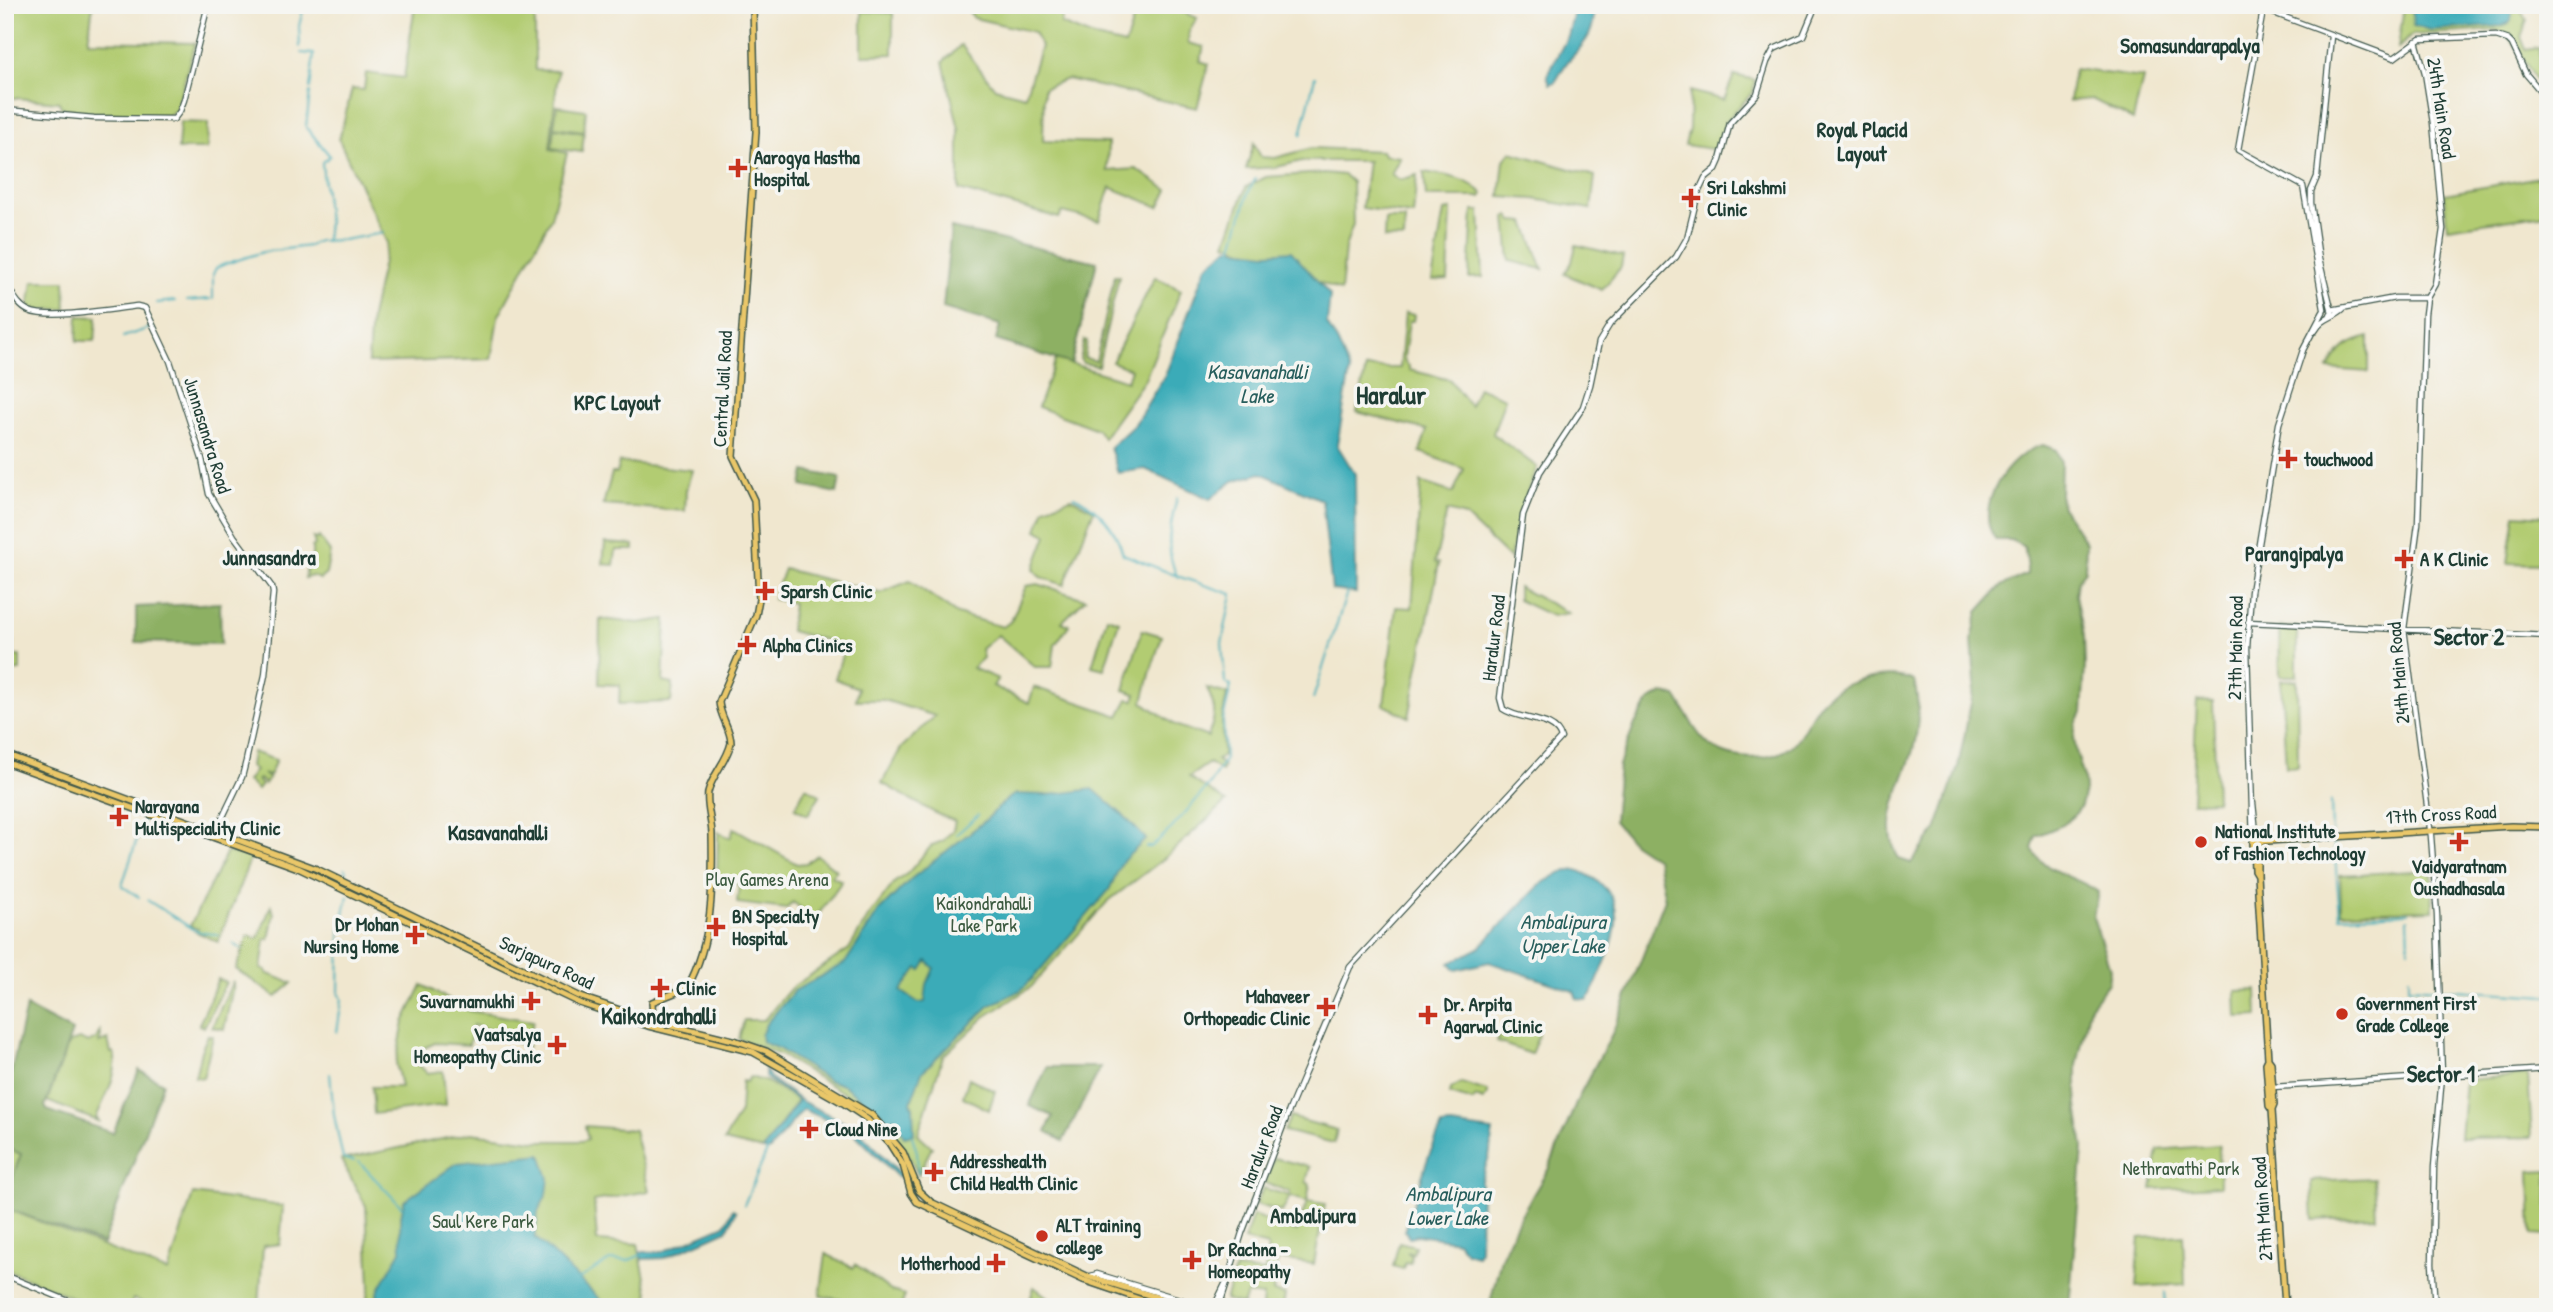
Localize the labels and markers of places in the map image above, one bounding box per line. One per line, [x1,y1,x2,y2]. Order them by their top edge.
place label: Aarogya Hastha Hospital [754,144,860,193]
marker: Aarogya Hastha Hospital [728,158,748,178]
place label: Sri Lakshmi Clinic [1707,174,1787,222]
marker: Sri Lakshmi Clinic [1681,188,1701,208]
place label: touchwood [2303,446,2373,472]
marker: touchwood [2278,449,2298,469]
place label: A K Clinic [2420,546,2489,572]
marker: A K Clinic [2394,549,2414,569]
place label: Sparsh Clinic [781,578,873,605]
marker: Sparsh Clinic [755,581,775,601]
place label: Alpha Clinics [763,632,853,659]
marker: Alpha Clinics [737,635,757,655]
place label: Narayana Multispeciality Clinic [135,793,281,842]
marker: Narayana Multispeciality Clinic [109,807,129,827]
place label: National Institute of Fashion Technology [2215,818,2366,867]
marker: Vaidyaratnam Oushadhasala [2449,832,2469,852]
marker: National Institute of Fashion Technology [2193,834,2209,850]
place label: Vaidyaratnam Oushadhasala [2411,853,2507,901]
place label: BN Specialty Hospital [732,903,819,952]
place label: Dr Mohan Nursing Home [304,911,399,960]
marker: BN Specialty Hospital [706,917,726,937]
marker: Dr Mohan Nursing Home [405,925,425,945]
place label: Clinic [676,975,717,1001]
marker: Clinic [650,978,670,998]
place label: Mahaveer Orthopeadic Clinic [1183,983,1311,1032]
place label: Suvarnamukhi [420,988,515,1014]
place label: Government First Grade College [2356,990,2478,1039]
marker: Suvarnamukhi [521,991,541,1011]
place label: Dr. Arpita Agarwal Clinic [1444,991,1543,1040]
marker: Mahaveer Orthopeadic Clinic [1316,997,1336,1017]
marker: Dr. Arpita Agarwal Clinic [1418,1005,1438,1025]
marker: Government First Grade College [2334,1006,2350,1022]
place label: Vaatsalya Homeopathy Clinic [414,1021,542,1070]
marker: Vaatsalya Homeopathy Clinic [547,1035,567,1055]
place label: Cloud Nine [825,1116,898,1142]
marker: Cloud Nine [799,1119,819,1139]
place label: Addresshealth Child Health Clinic [950,1148,1078,1196]
marker: Addresshealth Child Health Clinic [924,1162,944,1182]
place label: ALT training college [1056,1212,1142,1261]
marker: ALT training college [1034,1228,1050,1244]
place label: Dr Rachna - Homeopathy [1208,1236,1291,1285]
place label: Motherhood [901,1250,981,1276]
marker: Dr Rachna - Homeopathy [1182,1250,1202,1270]
marker: Motherhood [986,1253,1006,1273]

